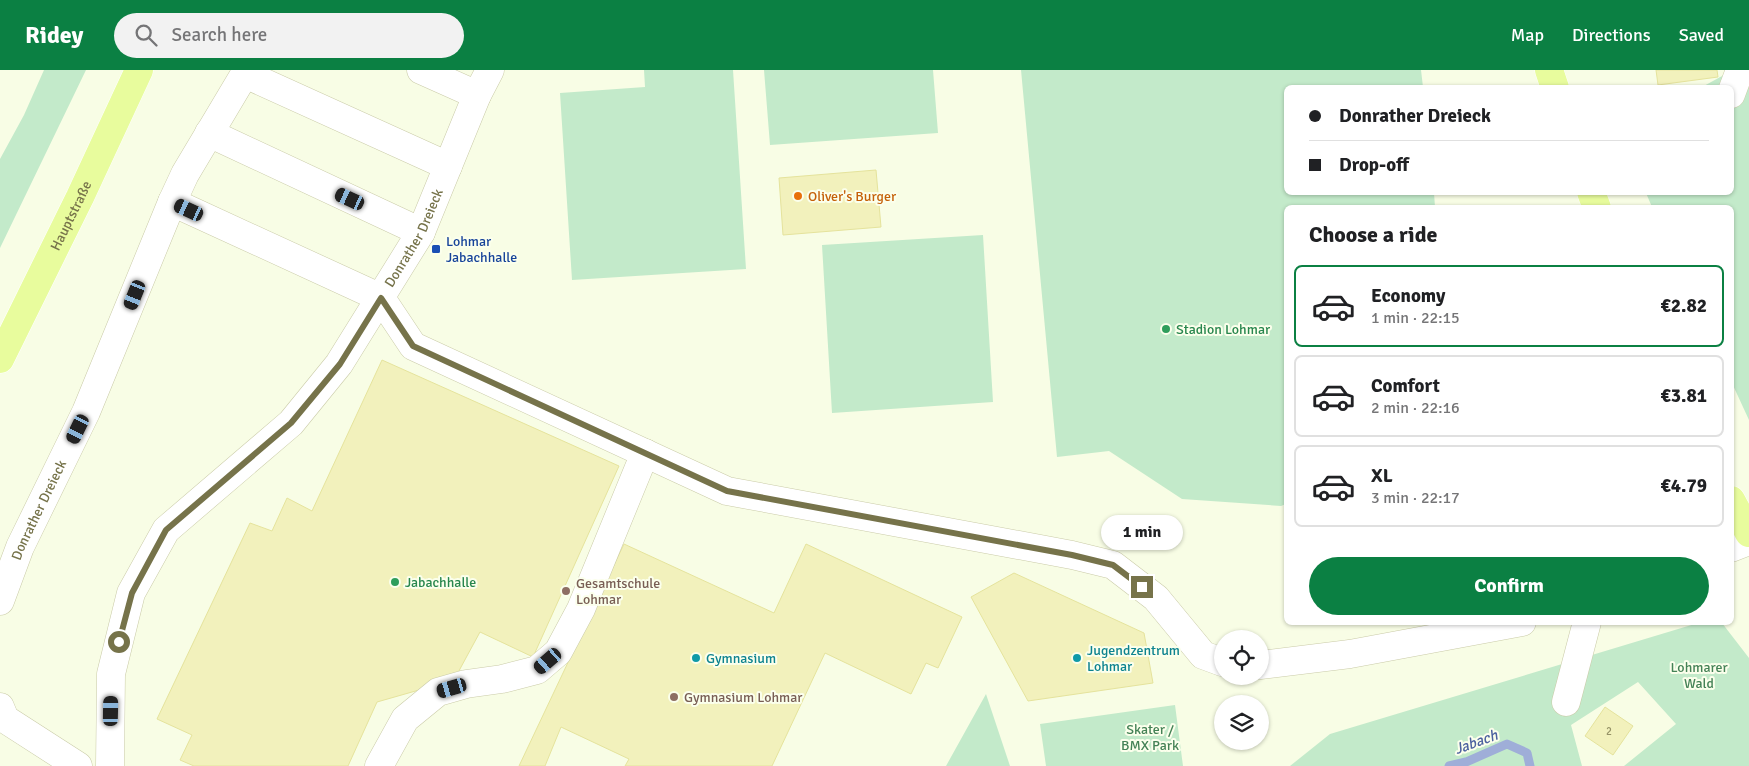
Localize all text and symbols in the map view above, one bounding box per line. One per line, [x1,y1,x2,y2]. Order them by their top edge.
search box [114,13,464,58]
text: Ridey [25,20,84,50]
icon: search [132,21,160,49]
text: Search here [172,23,267,47]
text: Map [1511,24,1544,46]
text: Directions [1572,24,1651,46]
text: Saved [1679,24,1724,46]
text: Donrather Dreieck [1339,104,1491,128]
text: Drop-off [1339,153,1409,177]
street label: Hauptstraße [47,178,95,253]
car [333,186,366,212]
street label: Donrather Dreieck [381,186,447,290]
place label: Oliver's Burger [808,188,897,205]
marker: Oliver's Burger [792,190,804,202]
car [172,197,205,223]
text: Choose a ride [1309,221,1437,248]
place label: Lohmar Jabachhalle [446,233,517,266]
marker: Lohmar Jabachhalle [430,243,442,255]
car [122,278,147,312]
icon: car [1311,284,1356,329]
text: Economy [1371,284,1445,308]
text: €2.82 [1661,294,1707,318]
text: 1 min · 22:15 [1371,308,1460,328]
place label: Stadion Lohmar [1176,321,1271,338]
marker: Stadion Lohmar [1160,323,1172,335]
icon: car [1311,374,1356,419]
text: Comfort [1371,374,1440,398]
text: €3.81 [1661,384,1707,408]
text: 2 min · 22:16 [1371,398,1460,418]
car [64,412,91,446]
street label: Donrather Dreieck [8,457,70,563]
icon: car [1311,464,1356,509]
text: XL [1371,464,1393,488]
text: €4.79 [1661,474,1707,498]
text: 3 min · 22:17 [1371,488,1460,508]
callout: 1 min [1101,514,1183,550]
text: 1 min [1123,522,1161,542]
button: Confirm [1309,557,1709,615]
place label: Jabachhalle [405,574,476,591]
place label: Gesamtschule Lohmar [576,575,660,608]
marker: Jabachhalle [389,576,401,588]
route end [1131,576,1153,598]
marker: Gesamtschule Lohmar [560,585,572,597]
map controls [1214,630,1269,750]
button: locate [1214,630,1269,685]
route start [108,631,130,653]
place label: Jugendzentrum Lohmar [1087,642,1180,675]
car [531,645,564,677]
place label: Gymnasium [706,650,776,667]
marker: Gymnasium [690,652,702,664]
marker: Jugendzentrum Lohmar [1071,652,1083,664]
park label: Lohmarer Wald [1670,659,1728,692]
car [435,677,468,699]
place label: Gymnasium Lohmar [684,689,803,706]
marker: Gymnasium Lohmar [668,691,680,703]
button: layers [1214,695,1269,750]
car [103,696,118,726]
park label: Skater / BMX Park [1121,721,1179,754]
house number: 2 [1606,725,1612,738]
water label: Jabach [1452,726,1501,758]

